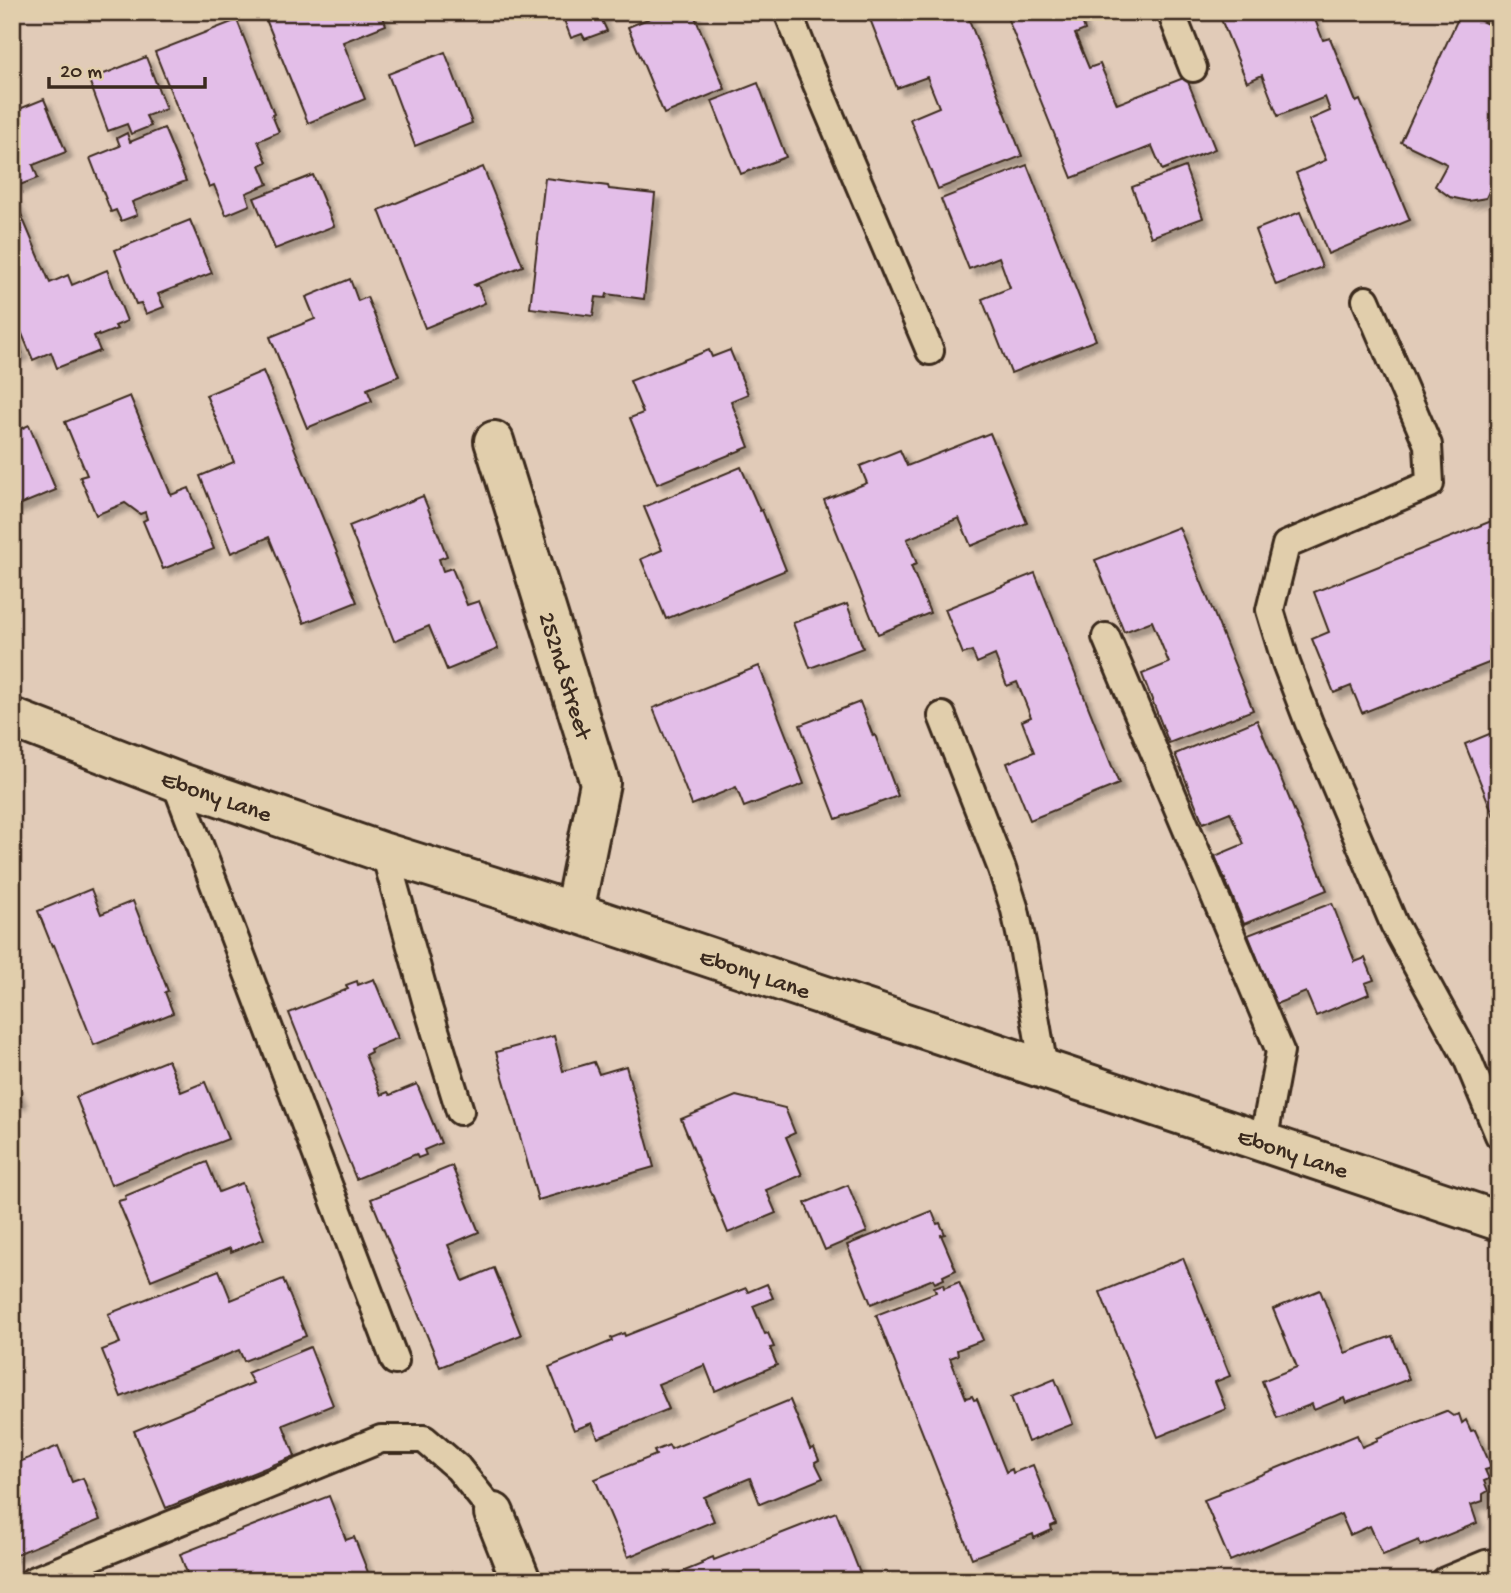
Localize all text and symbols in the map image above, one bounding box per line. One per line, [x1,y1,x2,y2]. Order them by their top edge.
scale bar [49,46,205,90]
text: 20 m [60,61,102,86]
street label: 252nd Street [530,609,597,745]
street label: Ebony Lane [156,766,275,831]
street label: Ebony Lane [695,944,814,1008]
street label: Ebony Lane [1233,1124,1352,1188]

